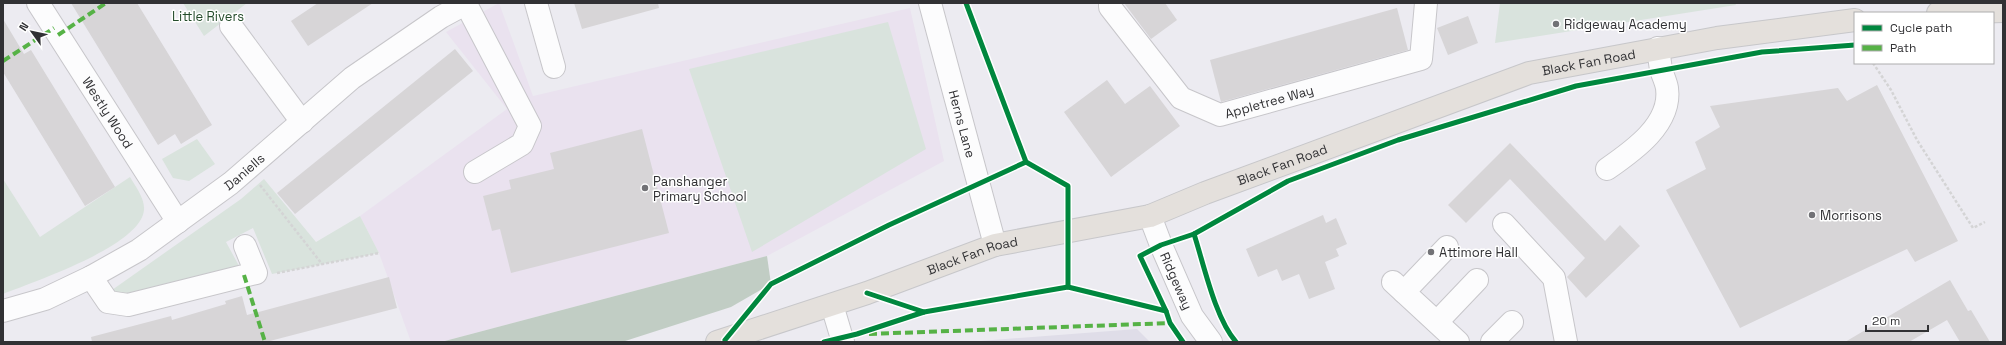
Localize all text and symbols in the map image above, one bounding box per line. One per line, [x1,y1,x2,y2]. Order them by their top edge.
park label: Little Rivers [172,8,244,25]
north arrow [12,12,52,52]
legend [1854,12,1994,64]
place label: Ridgeway Academy [1564,16,1687,33]
marker: Ridgeway Academy [1551,19,1561,29]
text: N [16,20,31,33]
text: Cycle path [1890,20,1952,36]
text: Path [1890,40,1916,56]
street label: Black Fan Road [1540,45,1637,79]
street label: Westly Wood [79,74,137,152]
street label: Appletree Way [1223,81,1315,122]
street label: Herns Lane [945,88,980,160]
street label: Black Fan Road [1235,140,1330,189]
street label: Daniells [221,149,268,194]
place label: Panshanger Primary School [653,173,747,205]
marker: Panshanger Primary School [640,183,650,193]
place label: Morrisons [1820,207,1882,224]
marker: Morrisons [1807,210,1817,220]
street label: Black Fan Road [925,232,1019,278]
place label: Attimore Hall [1439,244,1518,261]
marker: Attimore Hall [1426,247,1436,257]
street label: Ridgeway [1157,249,1197,312]
scale bar [1866,307,1928,333]
text: 20 m [1872,313,1900,329]

